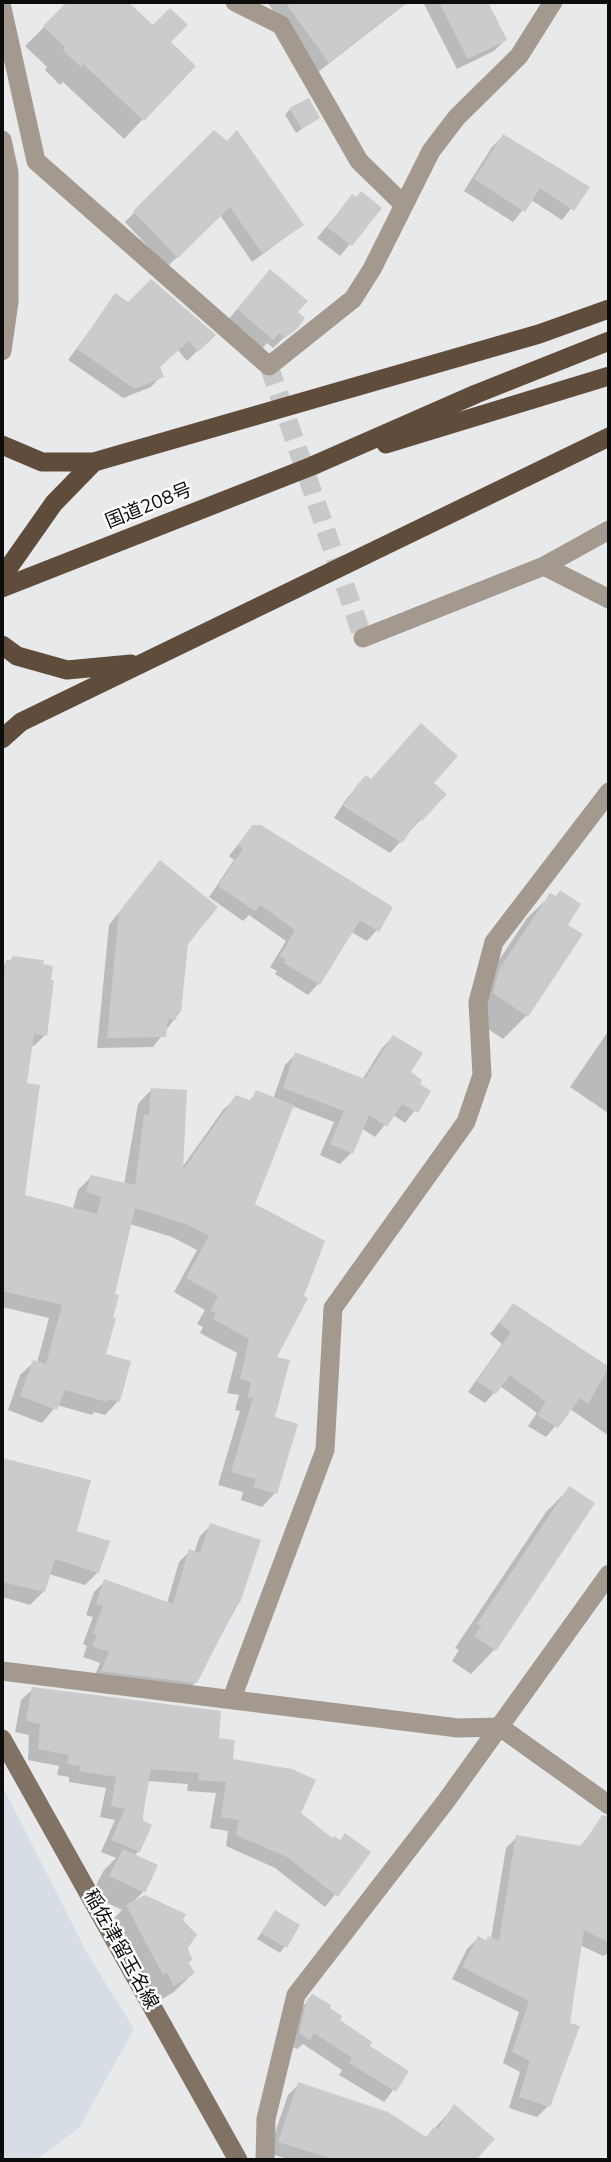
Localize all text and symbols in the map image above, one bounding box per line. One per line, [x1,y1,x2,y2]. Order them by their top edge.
street label: 国道208号 [102,479,196,535]
street label: 稲佐津留玉名線 [78,1886,162,2014]

